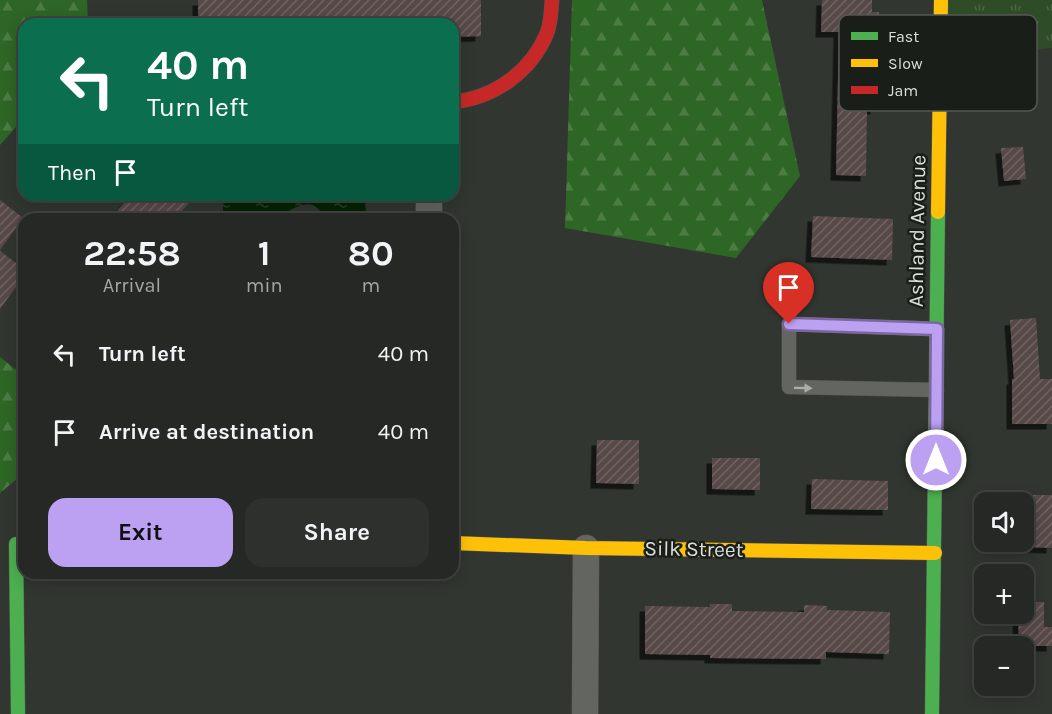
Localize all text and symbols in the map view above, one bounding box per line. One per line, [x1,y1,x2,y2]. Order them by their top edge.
legend [839,15,1037,111]
text: Fast [888,27,919,46]
text: 40 m [147,40,249,90]
icon: left [48,42,126,120]
text: Slow [888,54,923,73]
text: Jam [888,81,918,100]
text: Turn left [147,91,248,123]
street label: Ashland Avenue [904,155,930,307]
icon: arrive [109,156,142,189]
text: Then [48,160,97,186]
text: 22:58 [83,232,181,274]
text: 1 [258,232,271,274]
text: 80 [348,232,394,274]
pin [763,262,814,324]
icon: arrive [772,271,805,304]
text: Arrival [103,274,161,297]
text: min [246,274,283,297]
text: m [361,274,380,297]
icon: left [48,338,81,371]
text: Turn left [99,341,186,367]
text: 40 m [378,341,429,367]
one-way arrow [794,383,813,393]
icon: arrive [48,416,81,449]
text: Arrive at destination [99,419,314,445]
text: 40 m [378,419,429,445]
position arrow [904,428,968,492]
map controls [974,492,1034,696]
button: sound [974,492,1034,552]
button: Exit [48,498,233,567]
button: Share [245,498,429,567]
street label: Silk Street [644,536,744,562]
button: + [974,564,1034,624]
button: − [974,636,1034,696]

